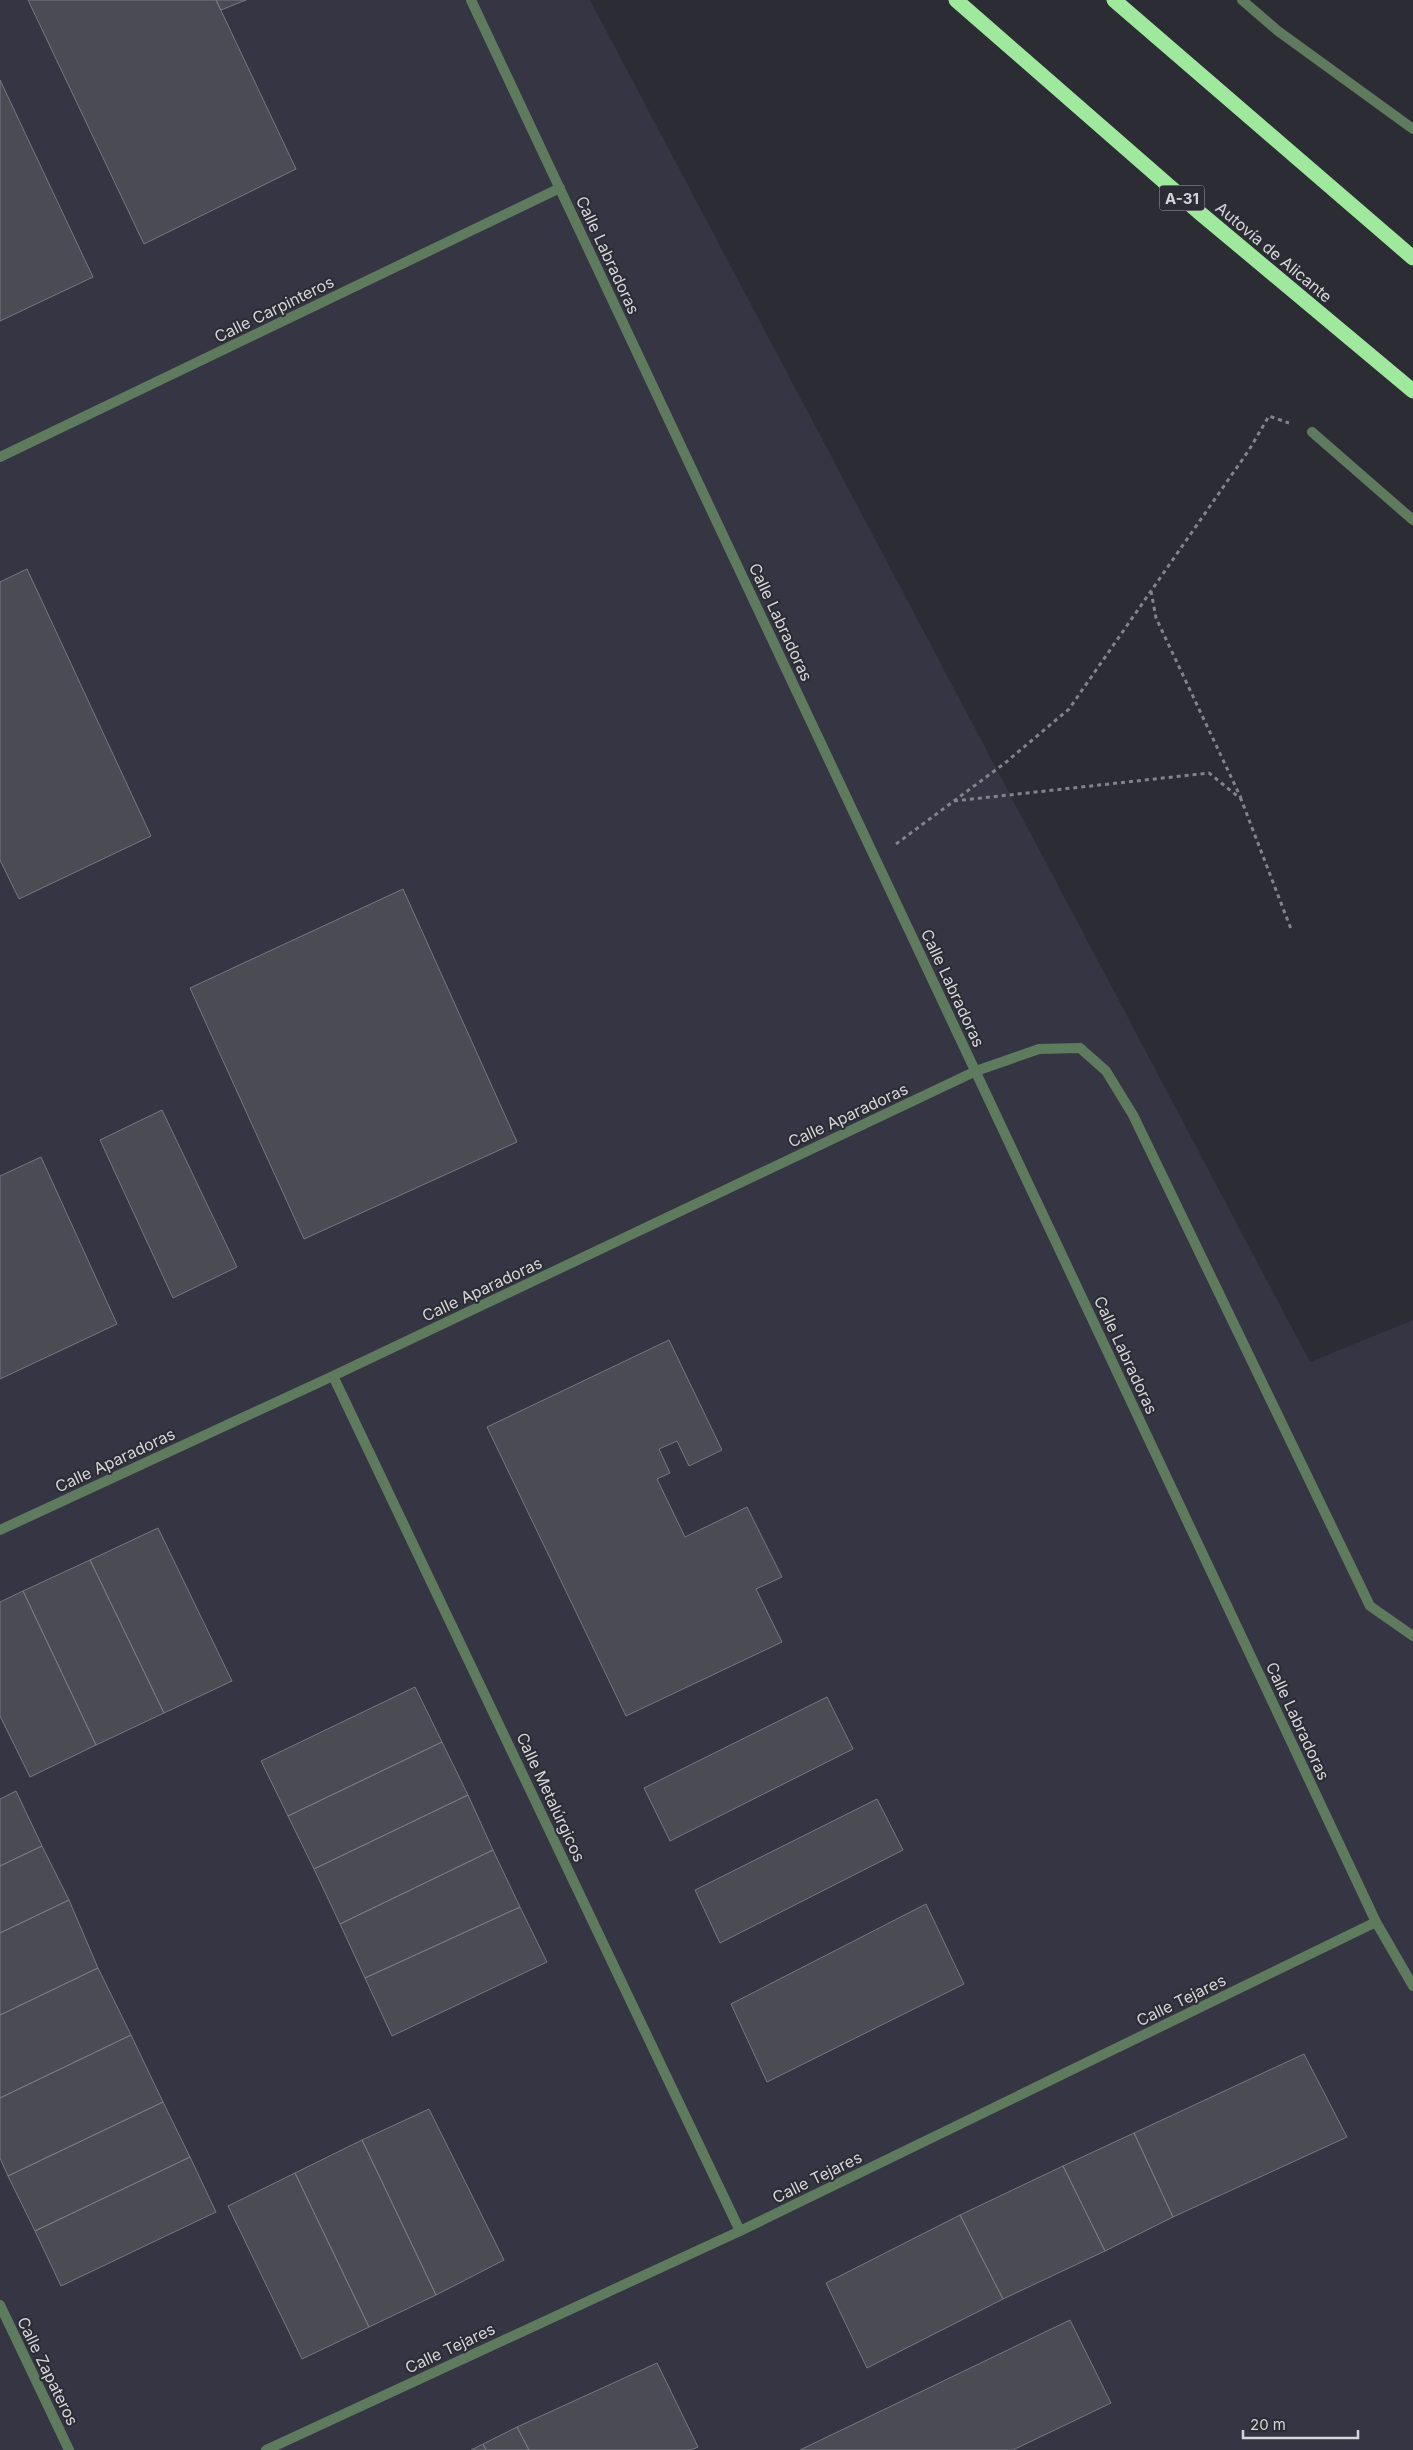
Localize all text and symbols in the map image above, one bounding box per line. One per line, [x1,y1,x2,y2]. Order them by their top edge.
road number: A-31 [1160,186,1204,210]
street label: Calle Labradoras [572,193,644,317]
street label: Autovía de Alicante [1212,197,1336,307]
street label: Calle Carpinteros [211,271,337,347]
street label: Calle Labradoras [745,560,817,684]
street label: Calle Labradoras [917,926,989,1050]
street label: Calle Aparadoras [785,1078,911,1152]
street label: Calle Aparadoras [419,1252,545,1326]
street label: Calle Labradoras [1090,1293,1162,1417]
street label: Calle Aparadoras [52,1423,178,1497]
street label: Calle Labradoras [1262,1659,1334,1783]
street label: Calle Metalúrgicos [512,1729,590,1865]
street label: Calle Tejares [1133,1970,1229,2030]
street label: Calle Tejares [769,2147,865,2207]
street label: Calle Zapateros [13,2313,83,2429]
street label: Calle Tejares [402,2318,498,2378]
scale bar [1243,2408,1358,2440]
text: 20 m [1250,2415,1286,2434]

